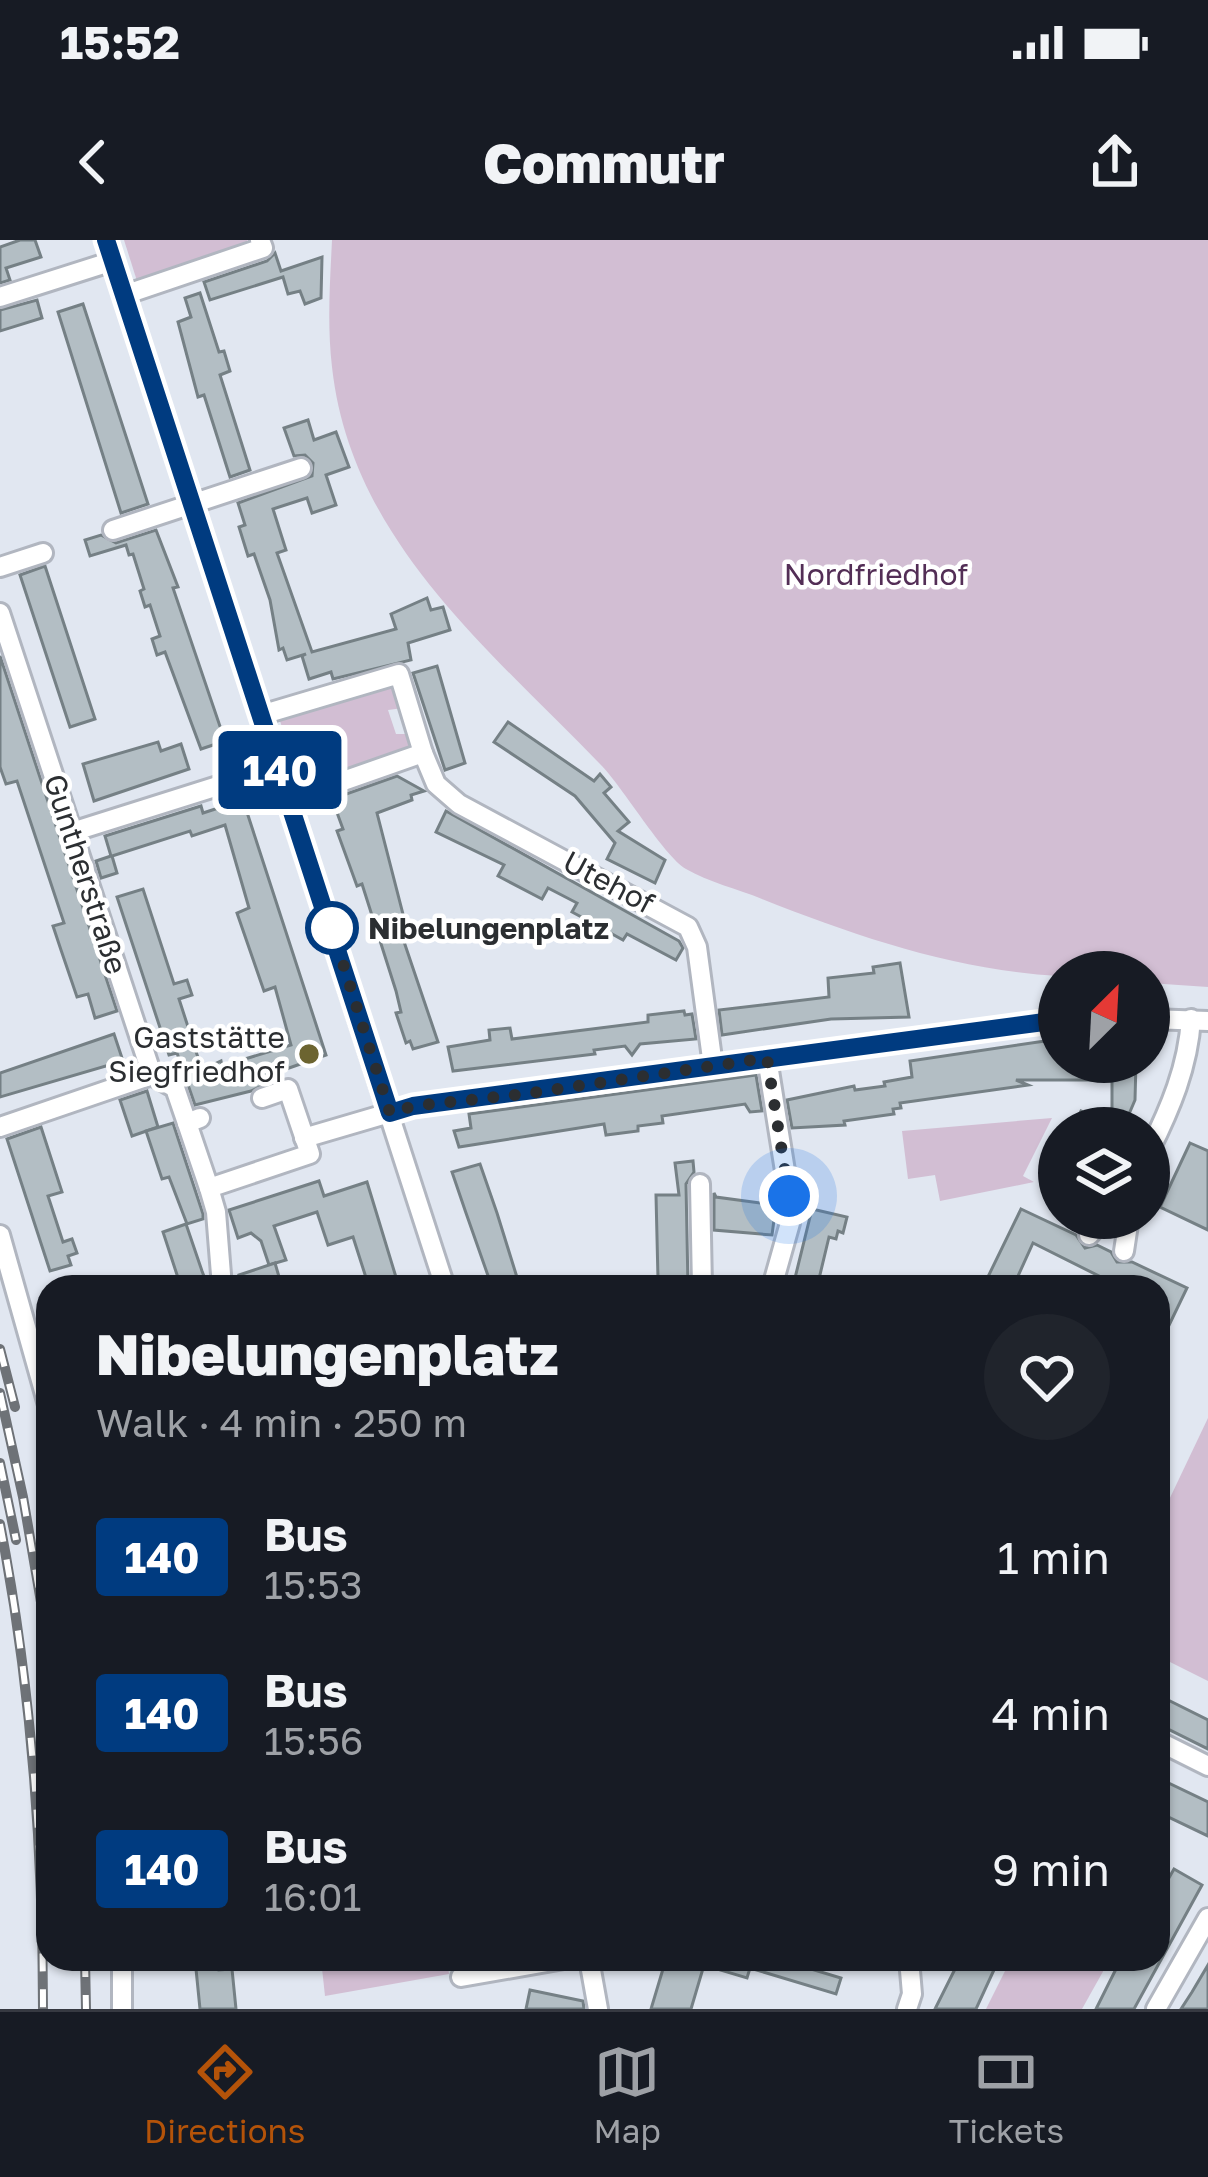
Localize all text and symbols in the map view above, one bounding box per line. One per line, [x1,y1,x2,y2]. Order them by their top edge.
text: 15:52 [60,15,180,69]
icon: back [60,129,126,195]
icon: share [1082,129,1148,195]
text: Commutr [483,130,725,195]
park label: Nordfriedhof [784,556,968,592]
line badge: 140 [211,731,349,809]
text: 140 [242,745,318,795]
street label: Guntherstraße [37,769,135,979]
street label: Utehof [557,843,661,921]
marker: Nibelungenplatz [307,903,357,953]
place label: Nibelungenplatz [368,910,609,946]
north arrow [1038,951,1170,1083]
map controls [1038,951,1170,1239]
place label: Gaststätte Siegfriedhof [108,1019,285,1089]
marker: Gaststätte Siegfriedhof [296,1041,322,1067]
button: layers [1038,1107,1170,1239]
your location [759,1166,819,1226]
button: heart [984,1314,1110,1440]
text: Nibelungenplatz [96,1319,559,1388]
text: Walk · 4 min · 250 m [96,1399,467,1446]
text: Bus [264,1507,348,1561]
text: 1 min [997,1530,1110,1584]
text: 140 [124,1532,200,1582]
text: 15:53 [264,1561,363,1608]
text: Bus [264,1663,348,1717]
text: 4 min [992,1686,1110,1740]
text: 140 [124,1688,200,1738]
text: 15:56 [264,1717,363,1764]
text: Bus [264,1819,348,1873]
text: 9 min [992,1842,1110,1896]
text: 140 [124,1844,200,1894]
text: 16:01 [264,1873,361,1920]
tab: Directions [144,2039,305,2150]
tab: Map [593,2039,661,2150]
tab: Tickets [949,2039,1064,2150]

